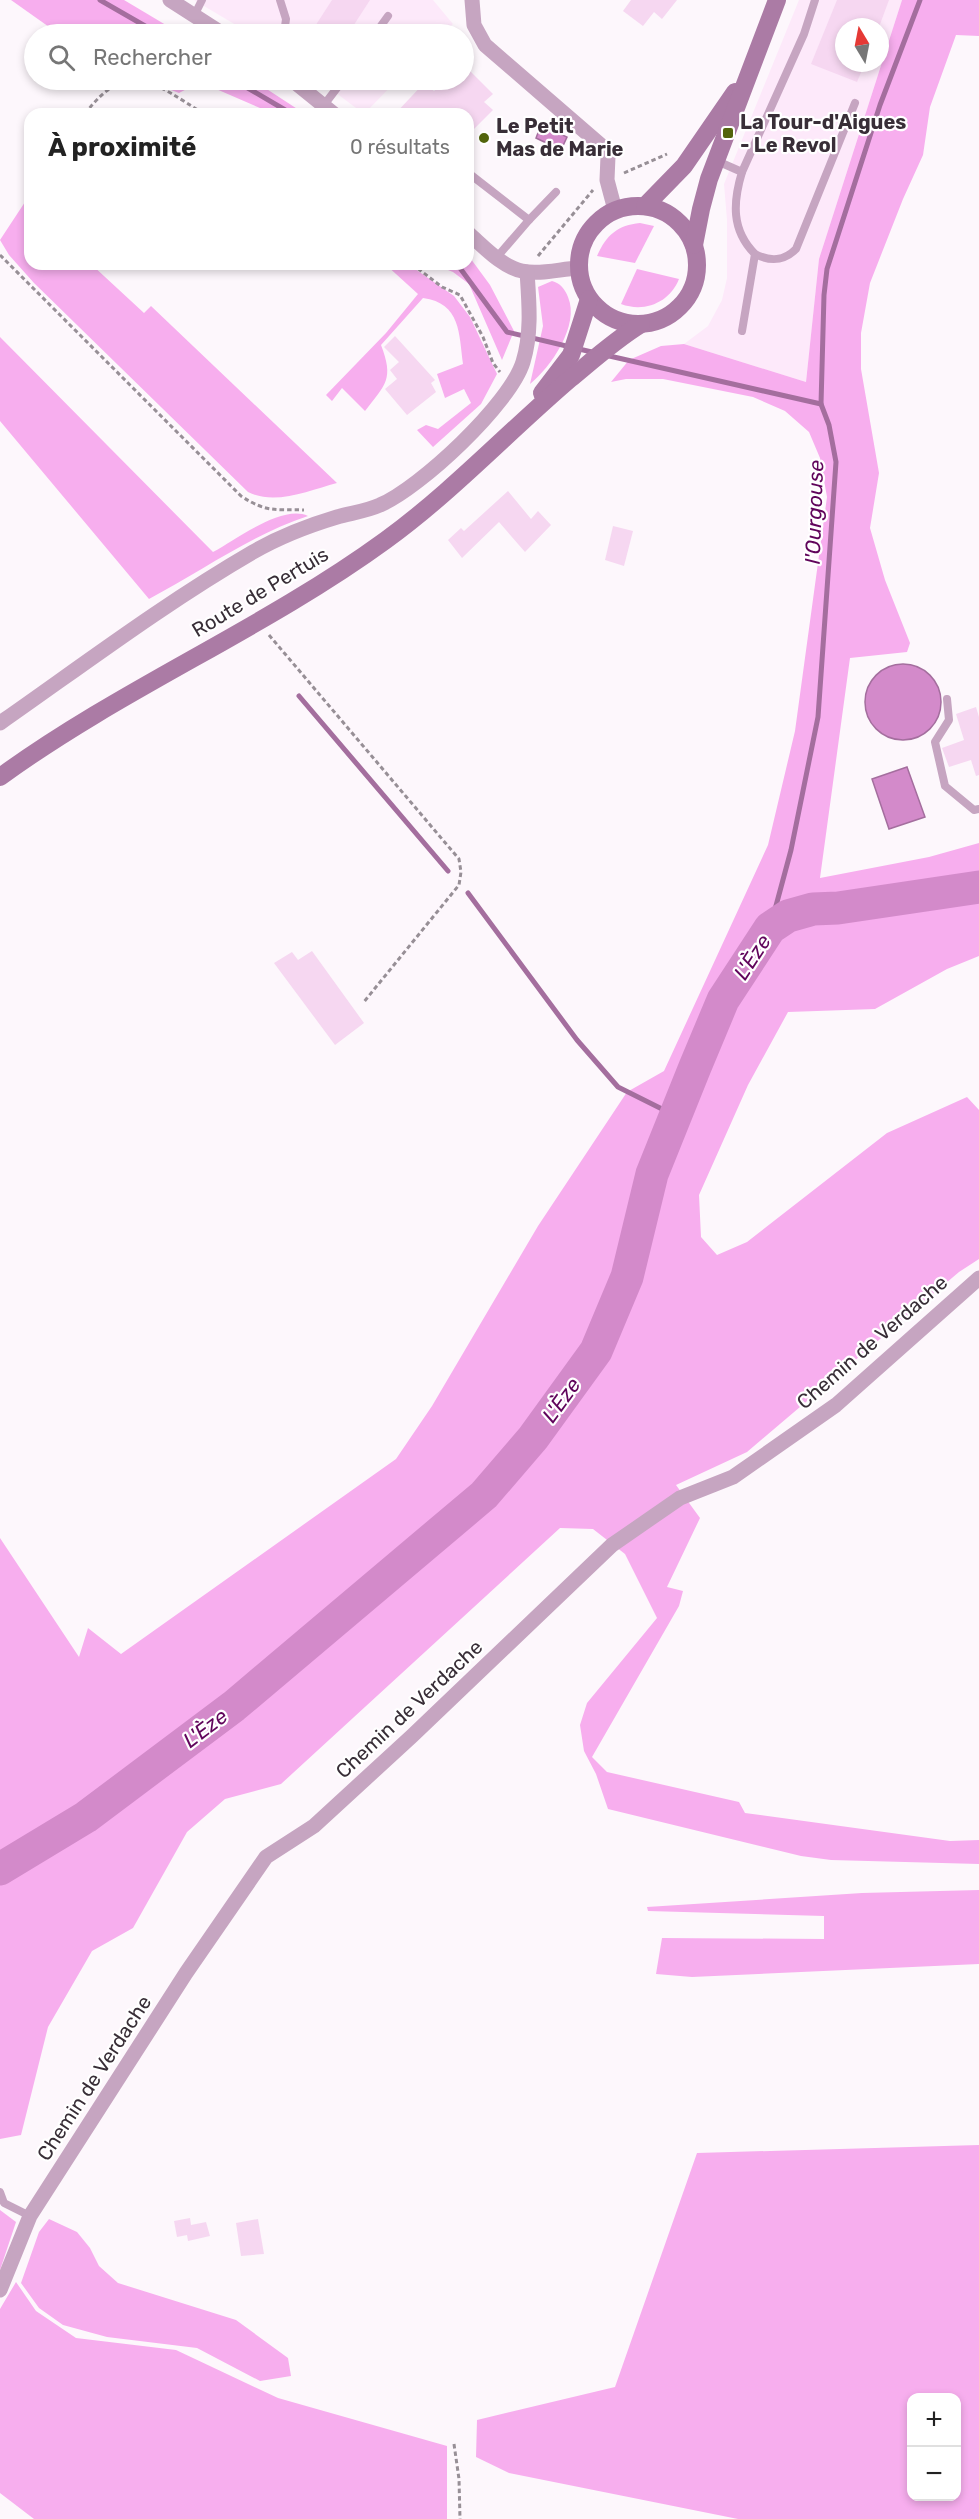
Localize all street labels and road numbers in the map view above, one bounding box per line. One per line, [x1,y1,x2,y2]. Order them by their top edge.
street label: Route de Pertuis [187,542,333,642]
street label: Chemin de Verdache [792,1270,952,1414]
street label: Chemin de Verdache [331,1635,487,1783]
street label: Chemin de Verdache [32,1991,156,2165]

